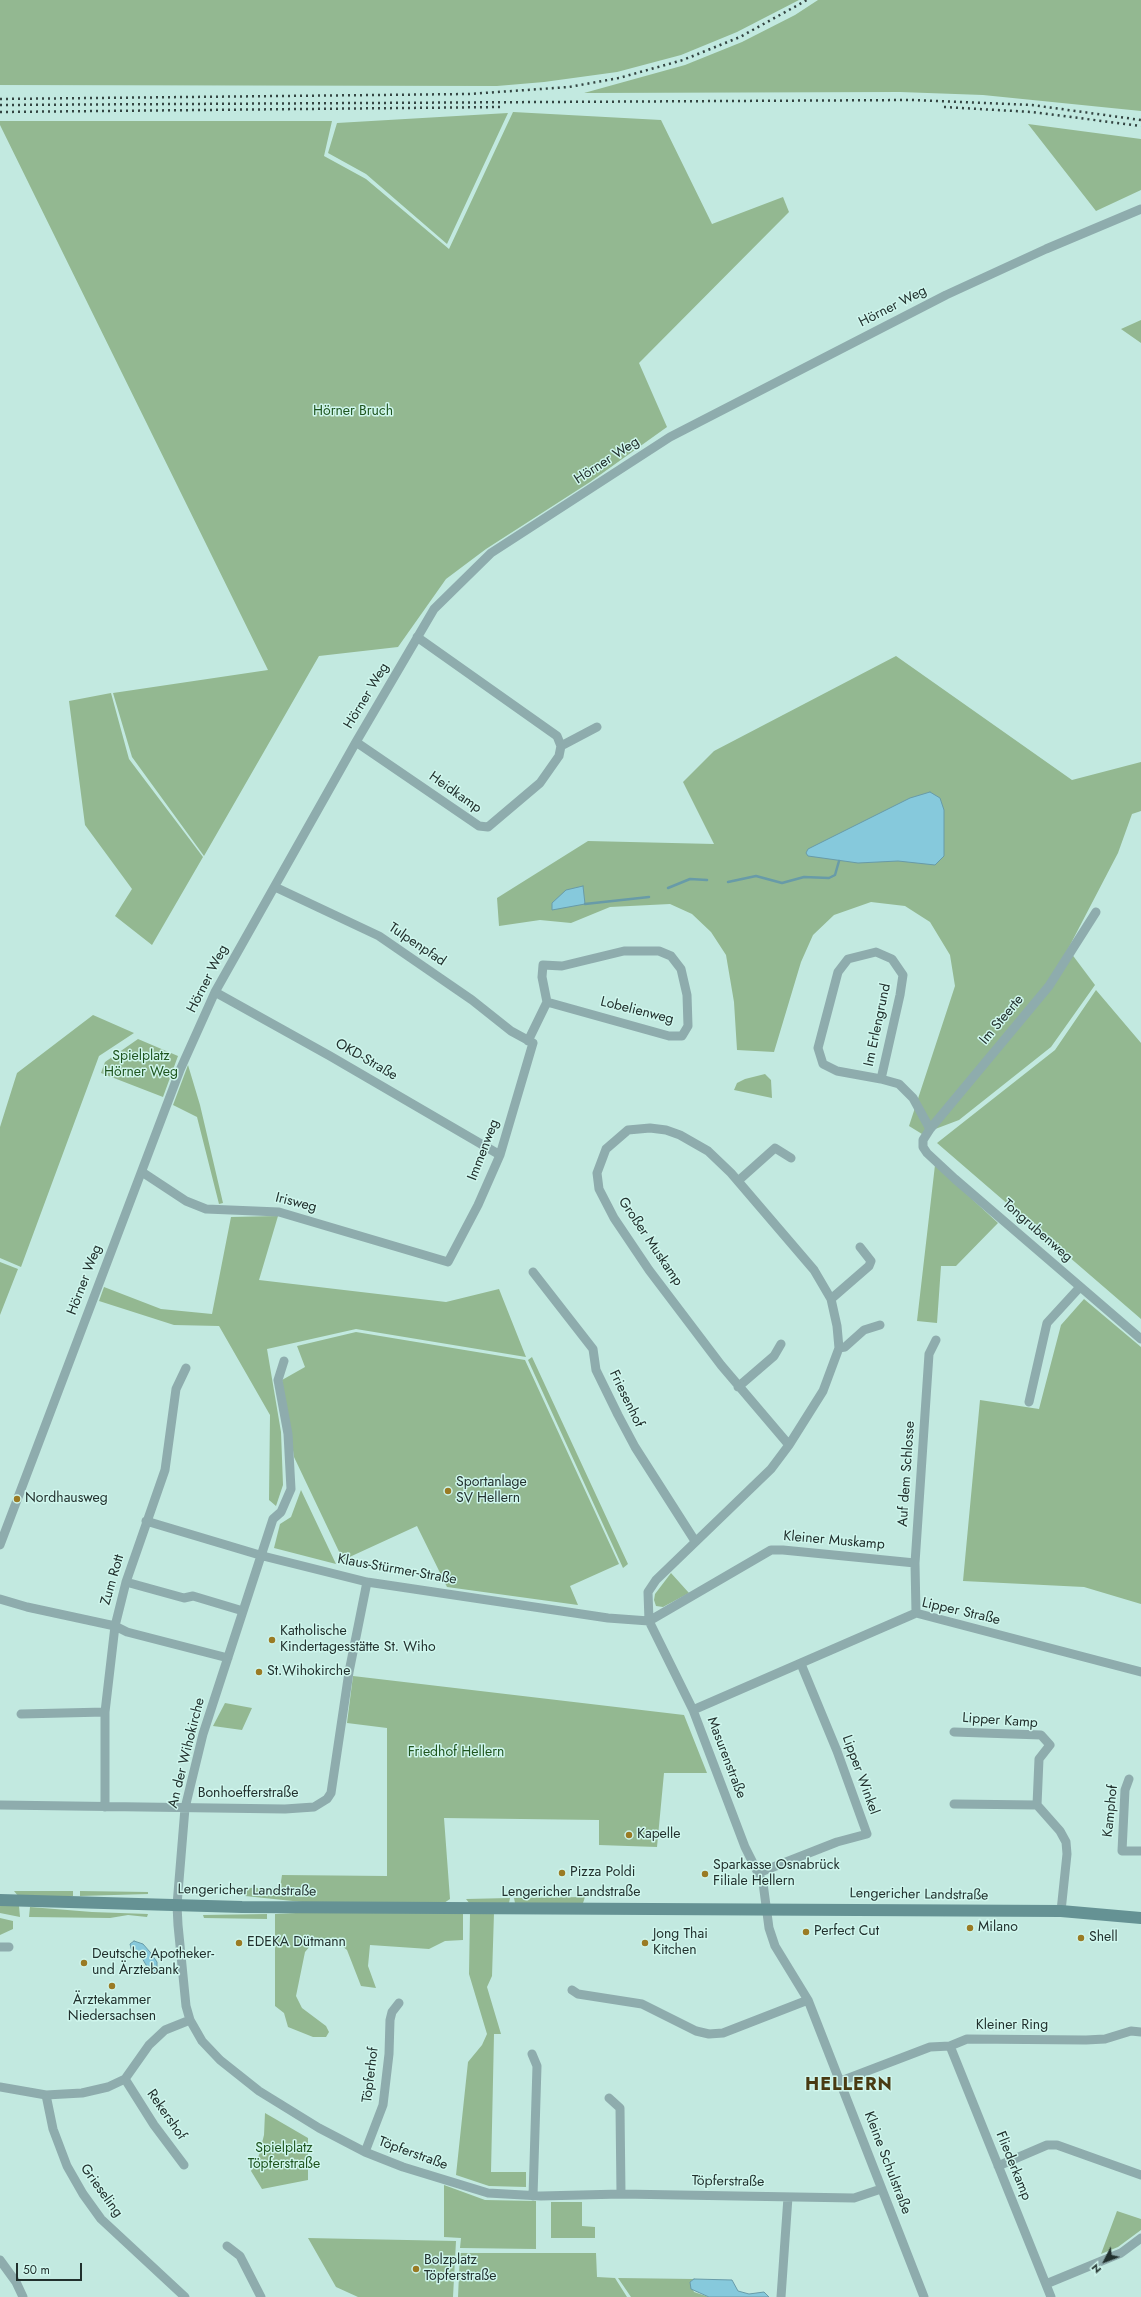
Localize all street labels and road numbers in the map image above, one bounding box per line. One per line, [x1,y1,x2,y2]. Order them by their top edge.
street label: Hörner Weg [856,283,930,331]
street label: Hörner Weg [571,434,643,488]
street label: Hörner Weg [341,660,393,732]
street label: Heidkamp [425,769,485,817]
street label: Tulpenpfad [385,920,449,970]
street label: Hörner Weg [184,942,232,1016]
street label: Im Erlengrund [861,982,895,1068]
street label: Im Steerte [976,992,1028,1048]
street label: Lobelienweg [599,994,675,1028]
street label: OKD-Straße [332,1035,400,1085]
street label: Immenweg [465,1117,503,1183]
street label: Irisweg [274,1190,318,1216]
street label: Großer Muskamp [614,1194,686,1290]
street label: Tongrubenweg [999,1196,1075,1266]
street label: Hörner Weg [64,1242,106,1318]
street label: Friesenhof [605,1368,647,1430]
street label: Auf dem Schlosse [895,1421,919,1527]
street label: Kleiner Muskamp [783,1528,885,1554]
street label: Klaus-Stürmer-Straße [336,1551,458,1589]
street label: Zum Rott [98,1553,128,1607]
street label: Lipper Straße [920,1595,1002,1629]
street label: An der Wihokirche [165,1696,209,1810]
street label: Lipper Kamp [962,1710,1038,1732]
street label: Masurenstraße [703,1715,749,1801]
street label: Lipper Winkel [838,1733,882,1817]
street label: Kamphof [1100,1784,1122,1838]
street label: Bonhoefferstraße [198,1786,298,1802]
street label: Lengericher Landstraße [177,1881,317,1901]
street label: Lengericher Landstraße [502,1885,640,1901]
street label: Lengericher Landstraße [849,1885,989,1905]
street label: Kleiner Ring [976,2018,1048,2034]
street label: Töpferhof [359,2046,383,2104]
street label: Rekershof [143,2087,189,2143]
street label: Kleine Schulstraße [860,2109,914,2217]
street label: Fliederkamp [992,2129,1034,2203]
street label: Töpferstraße [376,2134,450,2174]
street label: Grieseling [76,2161,126,2221]
street label: Töpferstraße [692,2173,764,2191]

